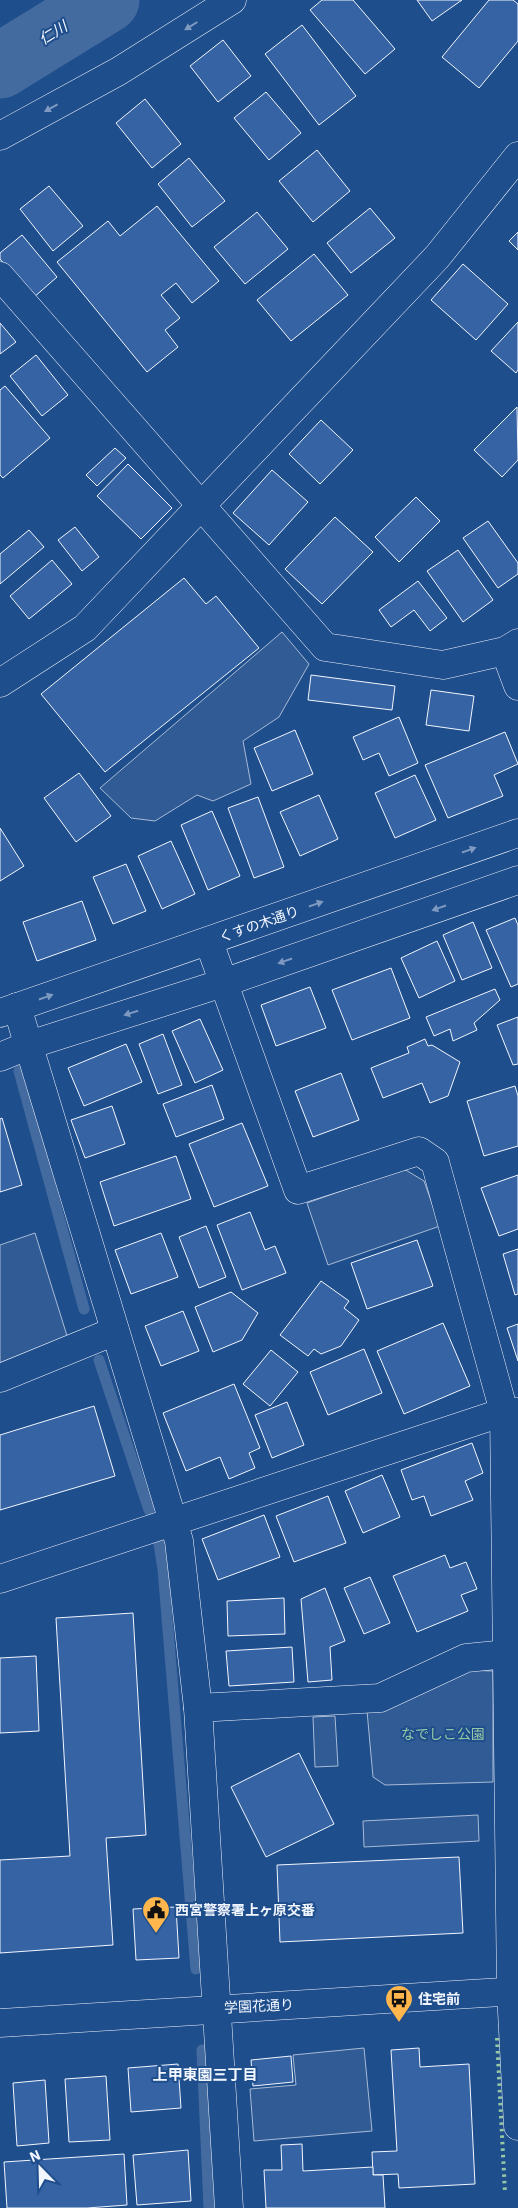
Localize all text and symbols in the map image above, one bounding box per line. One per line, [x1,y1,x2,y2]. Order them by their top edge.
water label: 仁川 [35,16,72,49]
one-way arrow [184,21,197,31]
one-way arrow [44,104,58,113]
one-way arrow [462,846,477,854]
one-way arrow [308,900,323,907]
street label: くすの木通り [216,902,302,946]
one-way arrow [431,904,446,912]
one-way arrow [278,958,293,966]
one-way arrow [39,993,54,1001]
one-way arrow [124,1009,139,1017]
park label: なでしこ公園 [401,1725,485,1743]
public building icon: 西宮警察署上ヶ原交番 [141,1895,171,1934]
place label: 西宮警察署上ヶ原交番 [175,1901,315,1919]
bus stop icon: 住宅前 [384,1984,414,2023]
place label: 住宅前 [418,1990,460,2008]
street label: 学園花通り [224,1995,294,2017]
district label: 上甲東園三丁目 [152,2065,258,2084]
north arrow [15,2143,65,2193]
text: N [27,2146,43,2166]

